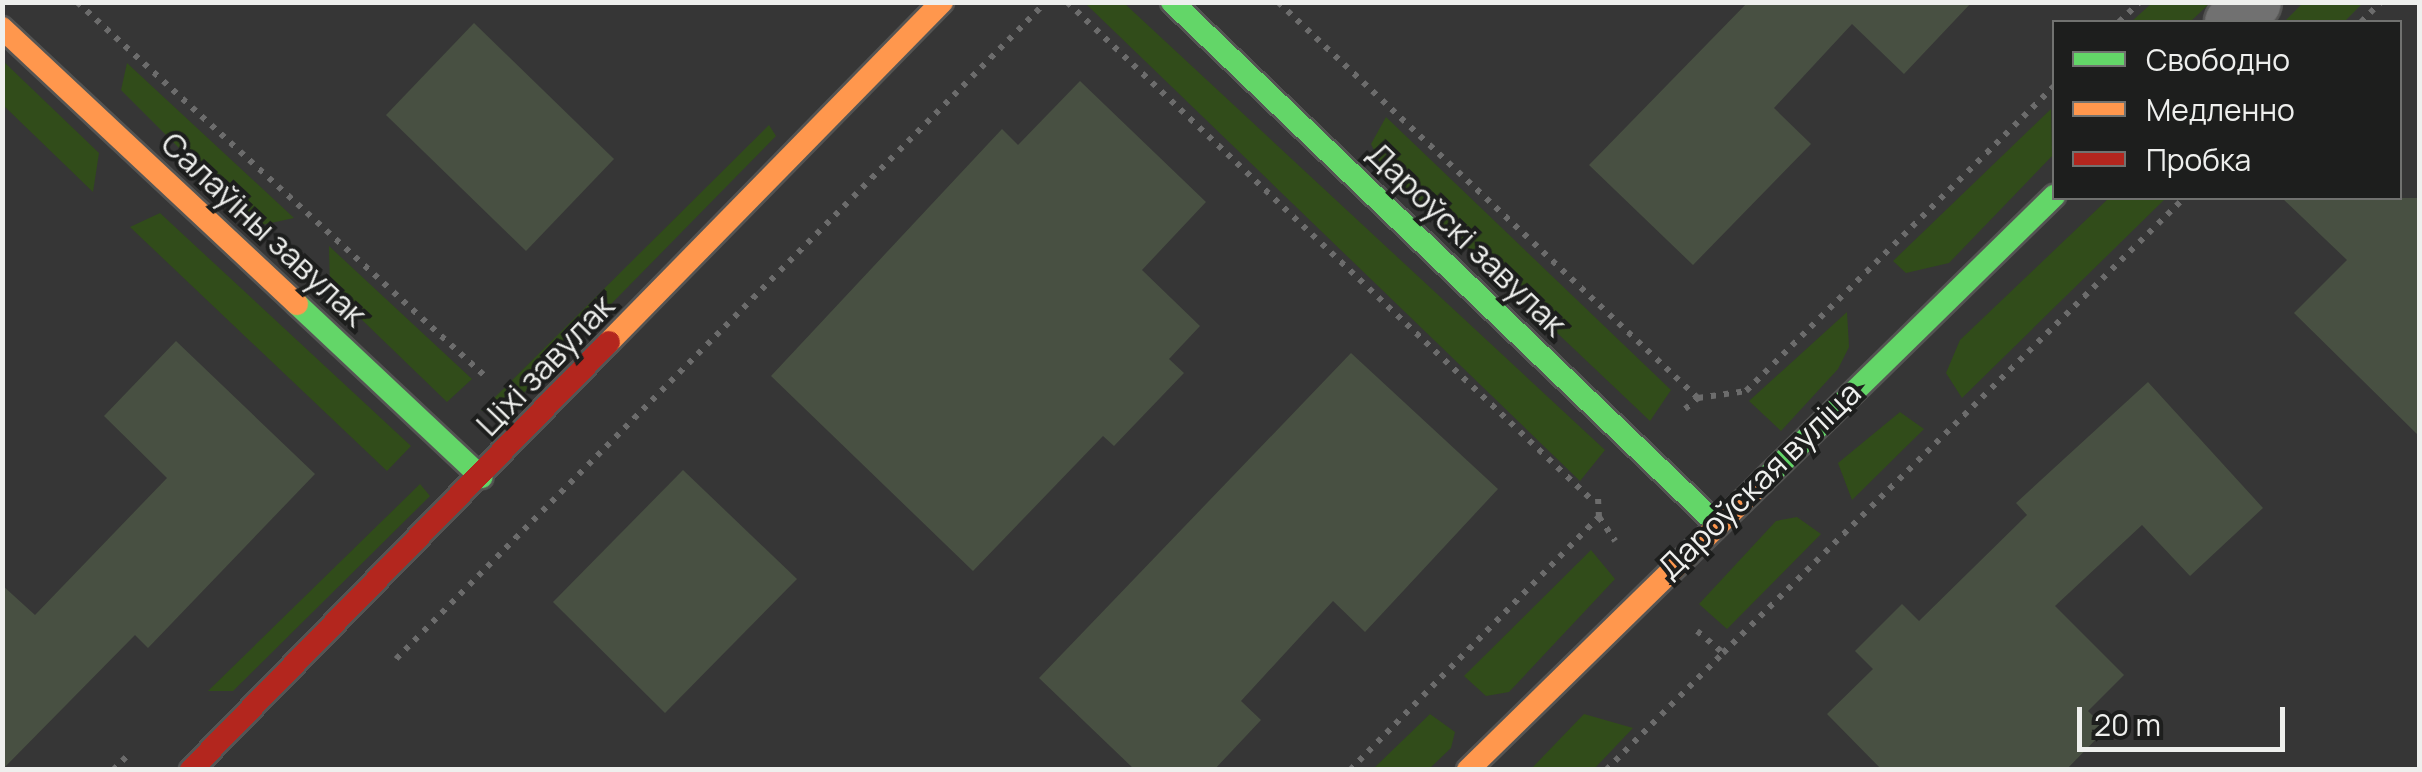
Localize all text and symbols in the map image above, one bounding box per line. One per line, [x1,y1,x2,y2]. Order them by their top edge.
legend [2052,20,2402,200]
text: Свободно [2146,39,2290,80]
text: Медленно [2146,89,2295,130]
street label: Салаўіны завулак [153,124,375,334]
street label: Дароўскі завулак [1360,134,1574,344]
text: Пробка [2146,139,2251,180]
street label: Ціхі завулак [468,287,622,443]
street label: Дароўская вуліца [1650,373,1868,587]
scale bar [2082,687,2290,749]
text: 20 m [2094,704,2161,745]

